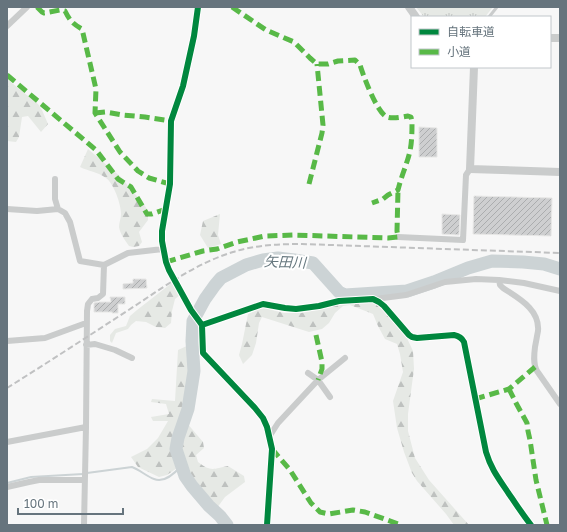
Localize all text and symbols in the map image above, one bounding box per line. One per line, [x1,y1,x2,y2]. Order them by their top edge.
legend [411,16,551,68]
text: 自転車道 [447,24,495,39]
text: 小道 [447,44,471,59]
water label: 矢田川 [264,252,308,271]
scale bar [18,490,123,516]
text: 100 m [24,496,58,511]

